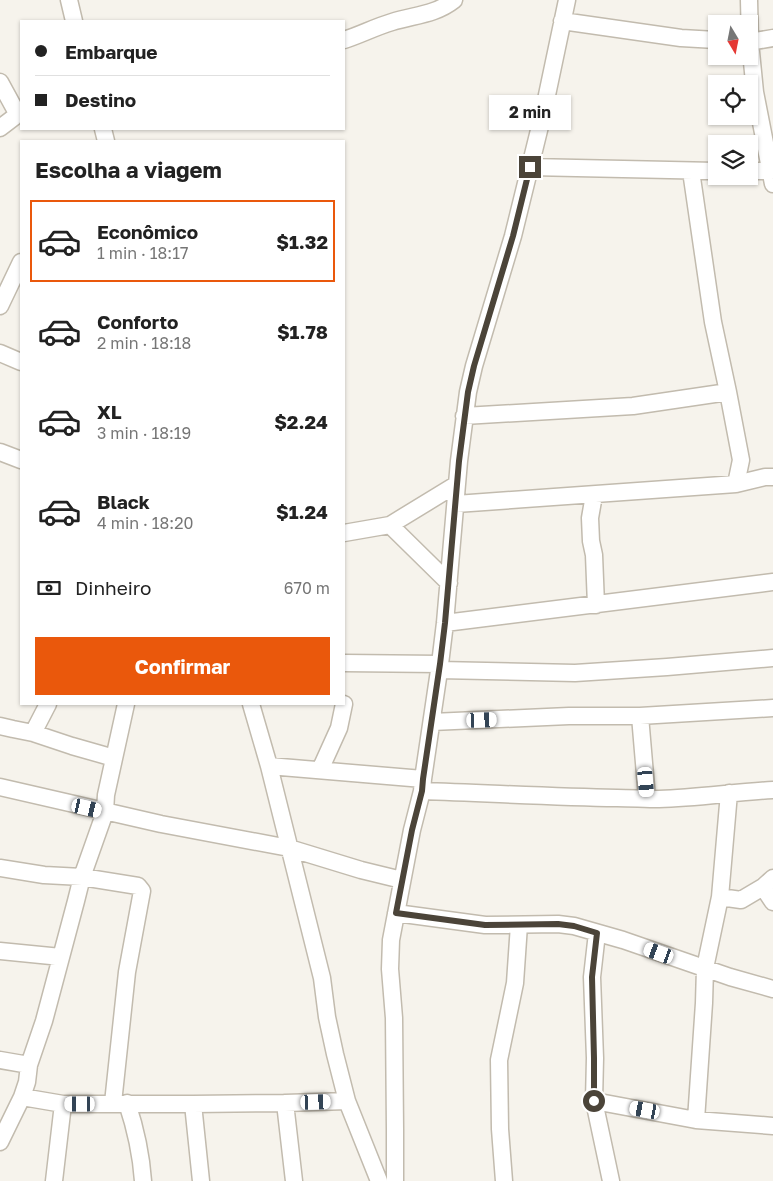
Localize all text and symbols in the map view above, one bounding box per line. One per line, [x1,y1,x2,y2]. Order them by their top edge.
north arrow [708,15,758,65]
map controls [708,15,758,185]
text: Embarque [65,40,158,63]
button: locate [708,75,758,125]
text: Destino [65,88,136,111]
callout: 2 min [489,94,571,130]
text: 2 min [509,102,551,122]
button: layers [708,135,758,185]
text: Escolha a viagem [35,156,222,183]
route end [519,156,541,178]
icon: car [37,219,82,264]
text: Econômico [97,220,198,243]
text: $1.32 [276,230,328,253]
text: 1 min · 18:17 [97,243,188,263]
icon: car [37,309,82,354]
text: Conforto [97,310,178,333]
text: $1.78 [277,320,328,343]
text: 2 min · 18:18 [97,333,191,353]
icon: car [37,399,82,444]
text: XL [97,400,122,423]
text: $2.24 [274,410,328,433]
text: 3 min · 18:19 [97,423,191,443]
icon: car [37,489,82,534]
text: Black [97,490,150,513]
text: $1.24 [276,500,328,523]
text: 4 min · 18:20 [97,513,193,533]
icon: cash [35,574,63,602]
text: Dinheiro [75,576,152,599]
text: 670 m [284,578,330,598]
button: Confirmar [35,637,330,695]
car [466,712,497,728]
car [637,766,654,798]
car [70,797,103,819]
car [642,941,675,965]
route start [583,1090,605,1112]
car [300,1094,331,1110]
car [65,1097,95,1112]
car [628,1100,661,1120]

